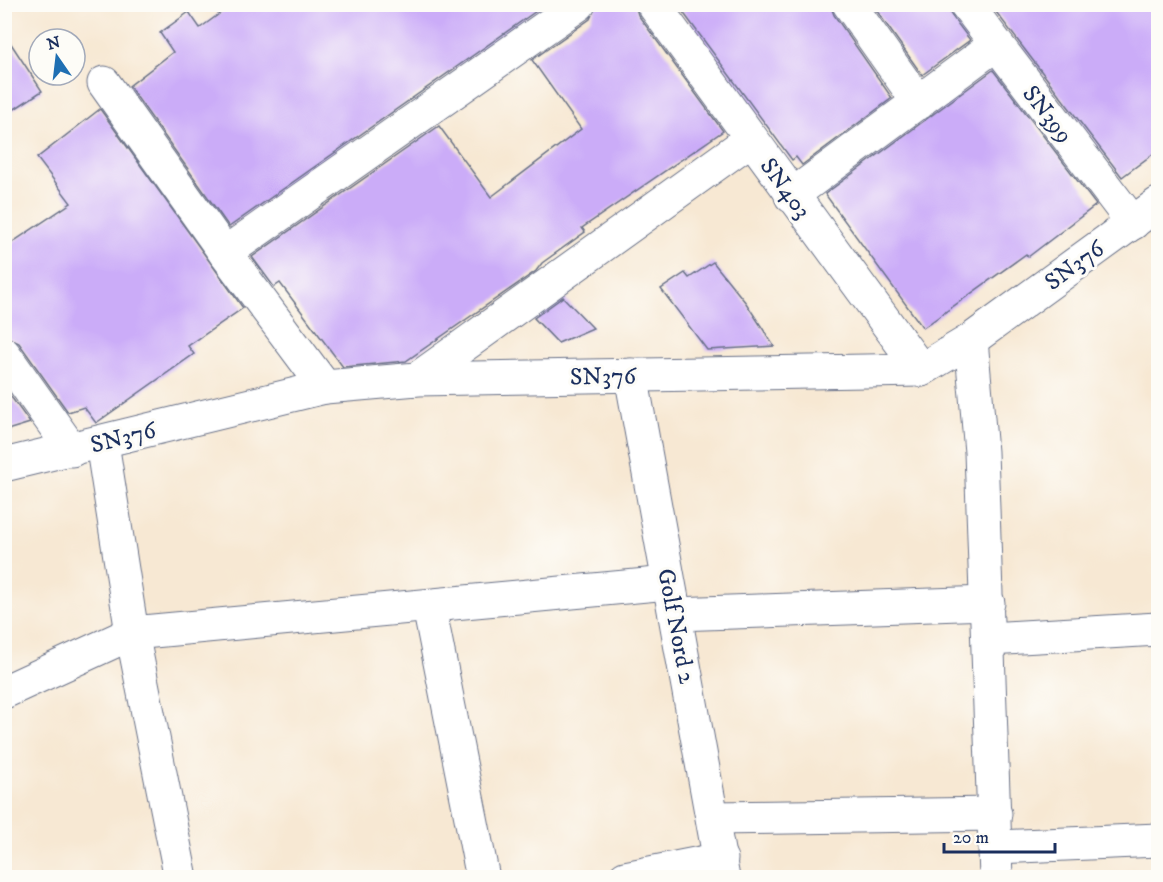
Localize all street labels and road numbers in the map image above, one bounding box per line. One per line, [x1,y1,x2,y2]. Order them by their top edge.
street label: SN399 [1015,80,1079,150]
street label: SN403 [753,152,817,225]
street label: SN376 [1039,233,1111,297]
street label: SN376 [570,361,638,393]
street label: SN376 [87,415,160,461]
street label: Golf Nord 2 [650,566,702,687]

